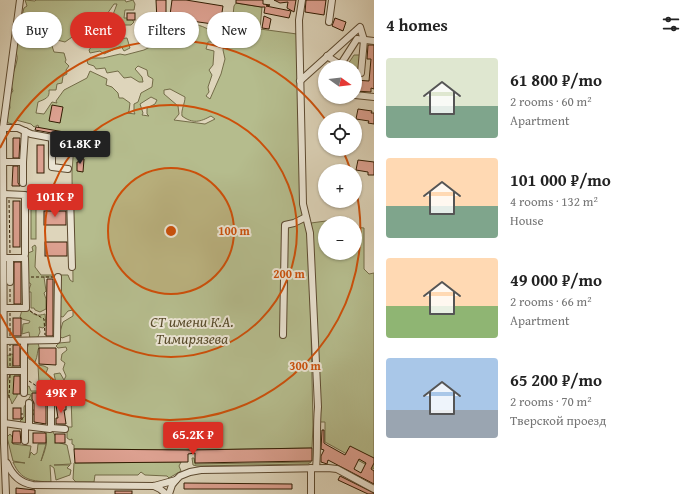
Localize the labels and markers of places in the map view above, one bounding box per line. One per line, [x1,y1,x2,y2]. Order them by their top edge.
pin: 61.8K ₽ [43,131,117,165]
pin: 101K ₽ [22,184,88,218]
centre of rings [164,224,178,238]
pin: 49K ₽ [33,380,89,414]
pin: 65.2K ₽ [156,422,230,456]

